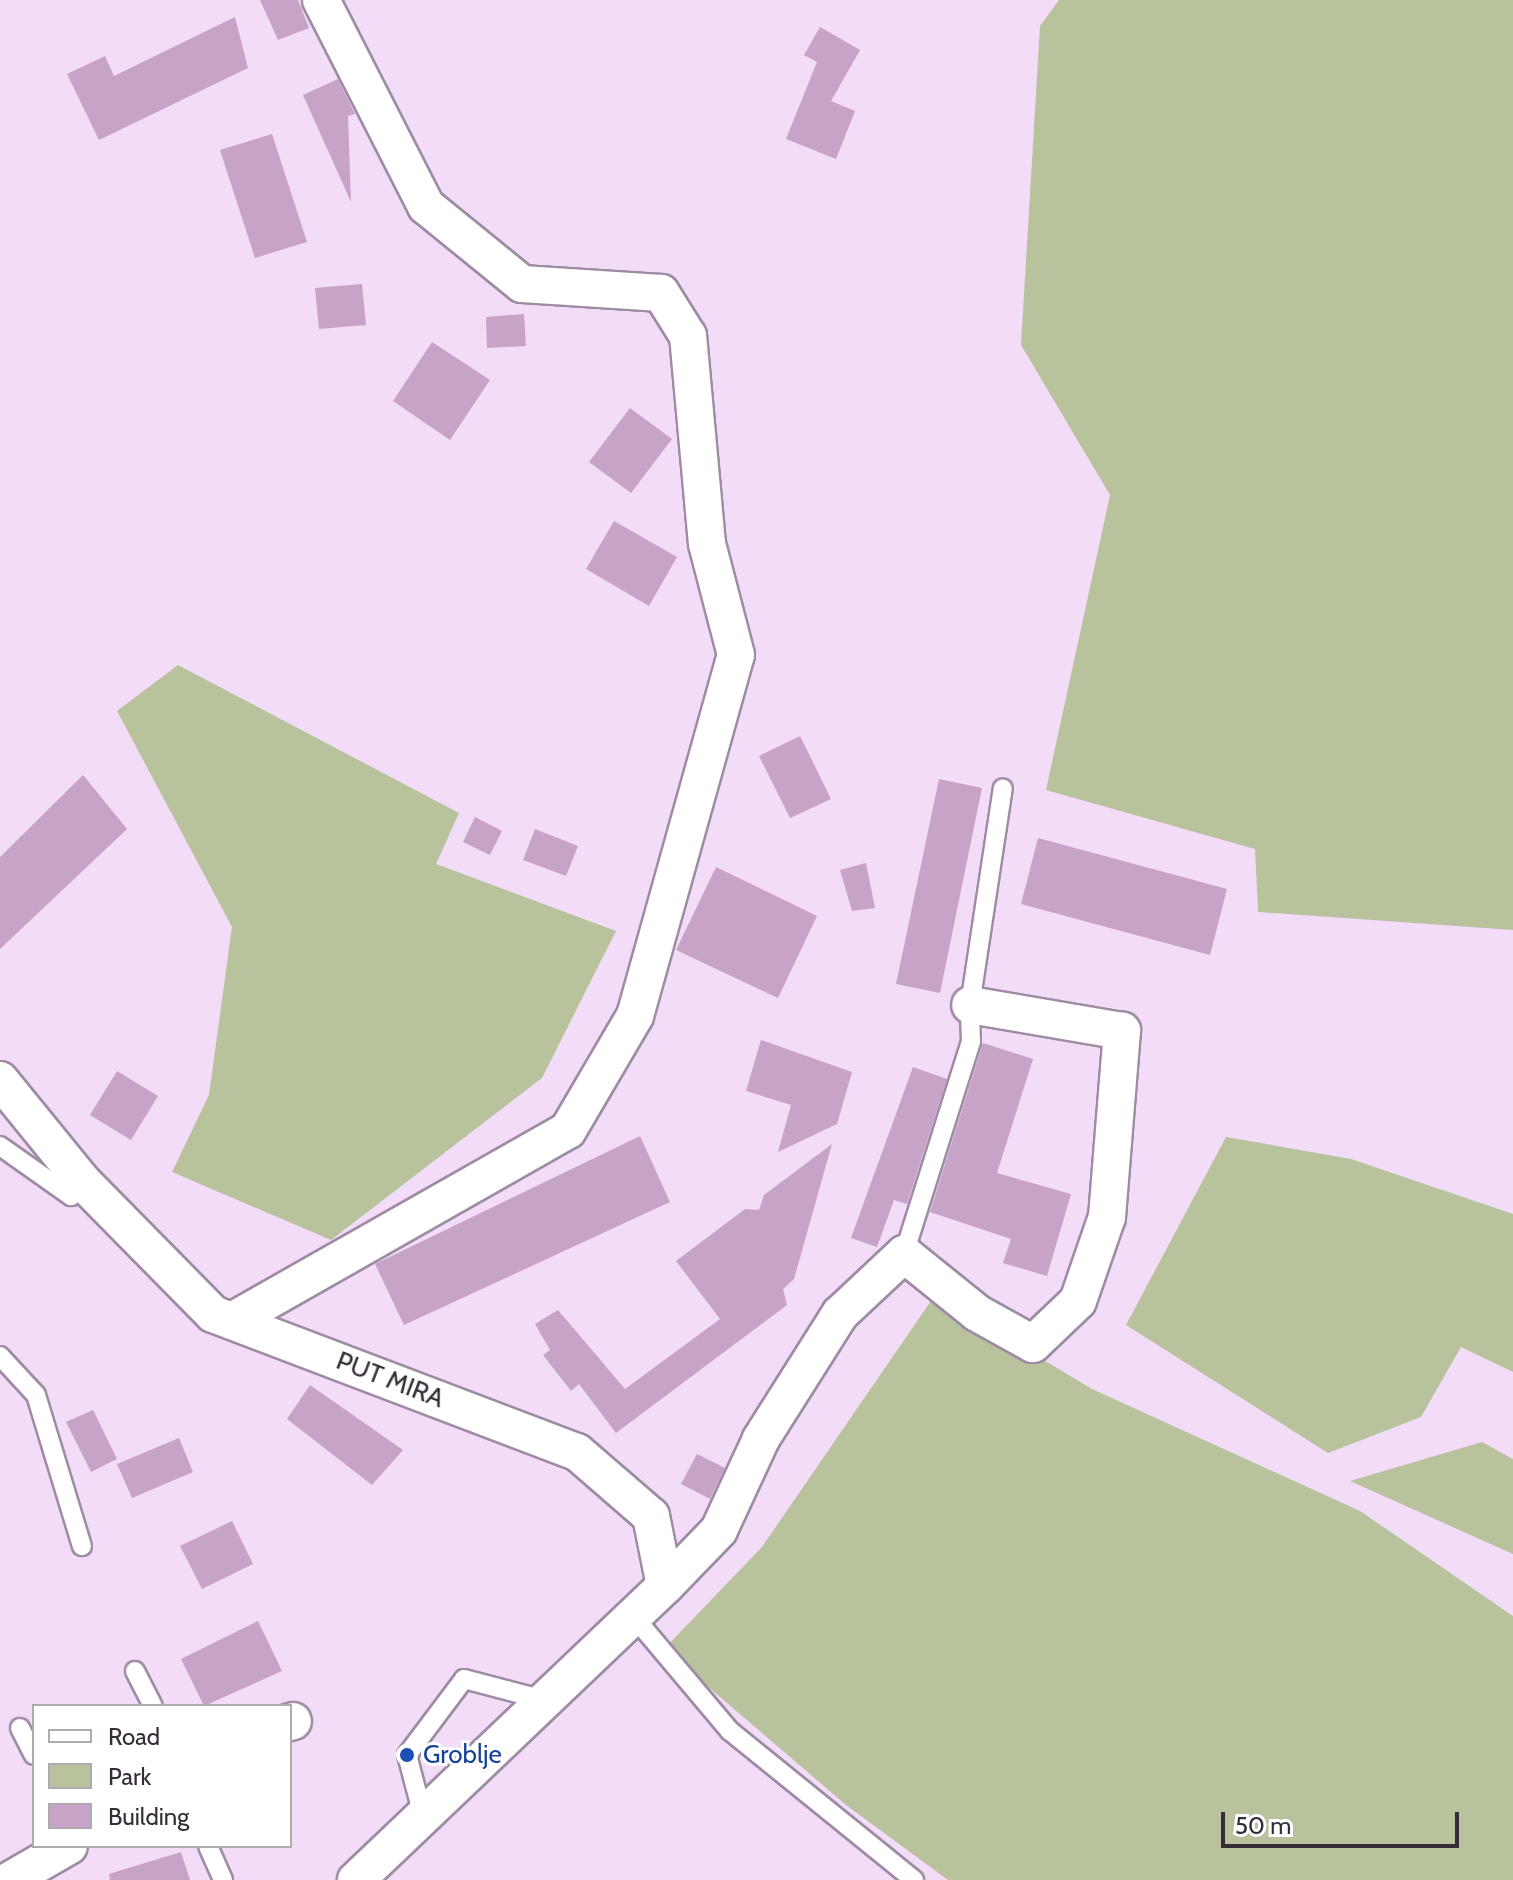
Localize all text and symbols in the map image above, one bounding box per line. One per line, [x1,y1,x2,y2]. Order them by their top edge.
street label: PUT MIRA [332,1345,448,1415]
legend [32,1704,292,1848]
text: Road [108,1722,160,1751]
place label: Groblje [423,1739,502,1771]
marker: Groblje [398,1746,416,1764]
text: Park [108,1762,151,1791]
scale bar [1225,1796,1463,1846]
text: Building [108,1802,189,1831]
text: 50 m [1235,1811,1291,1840]

